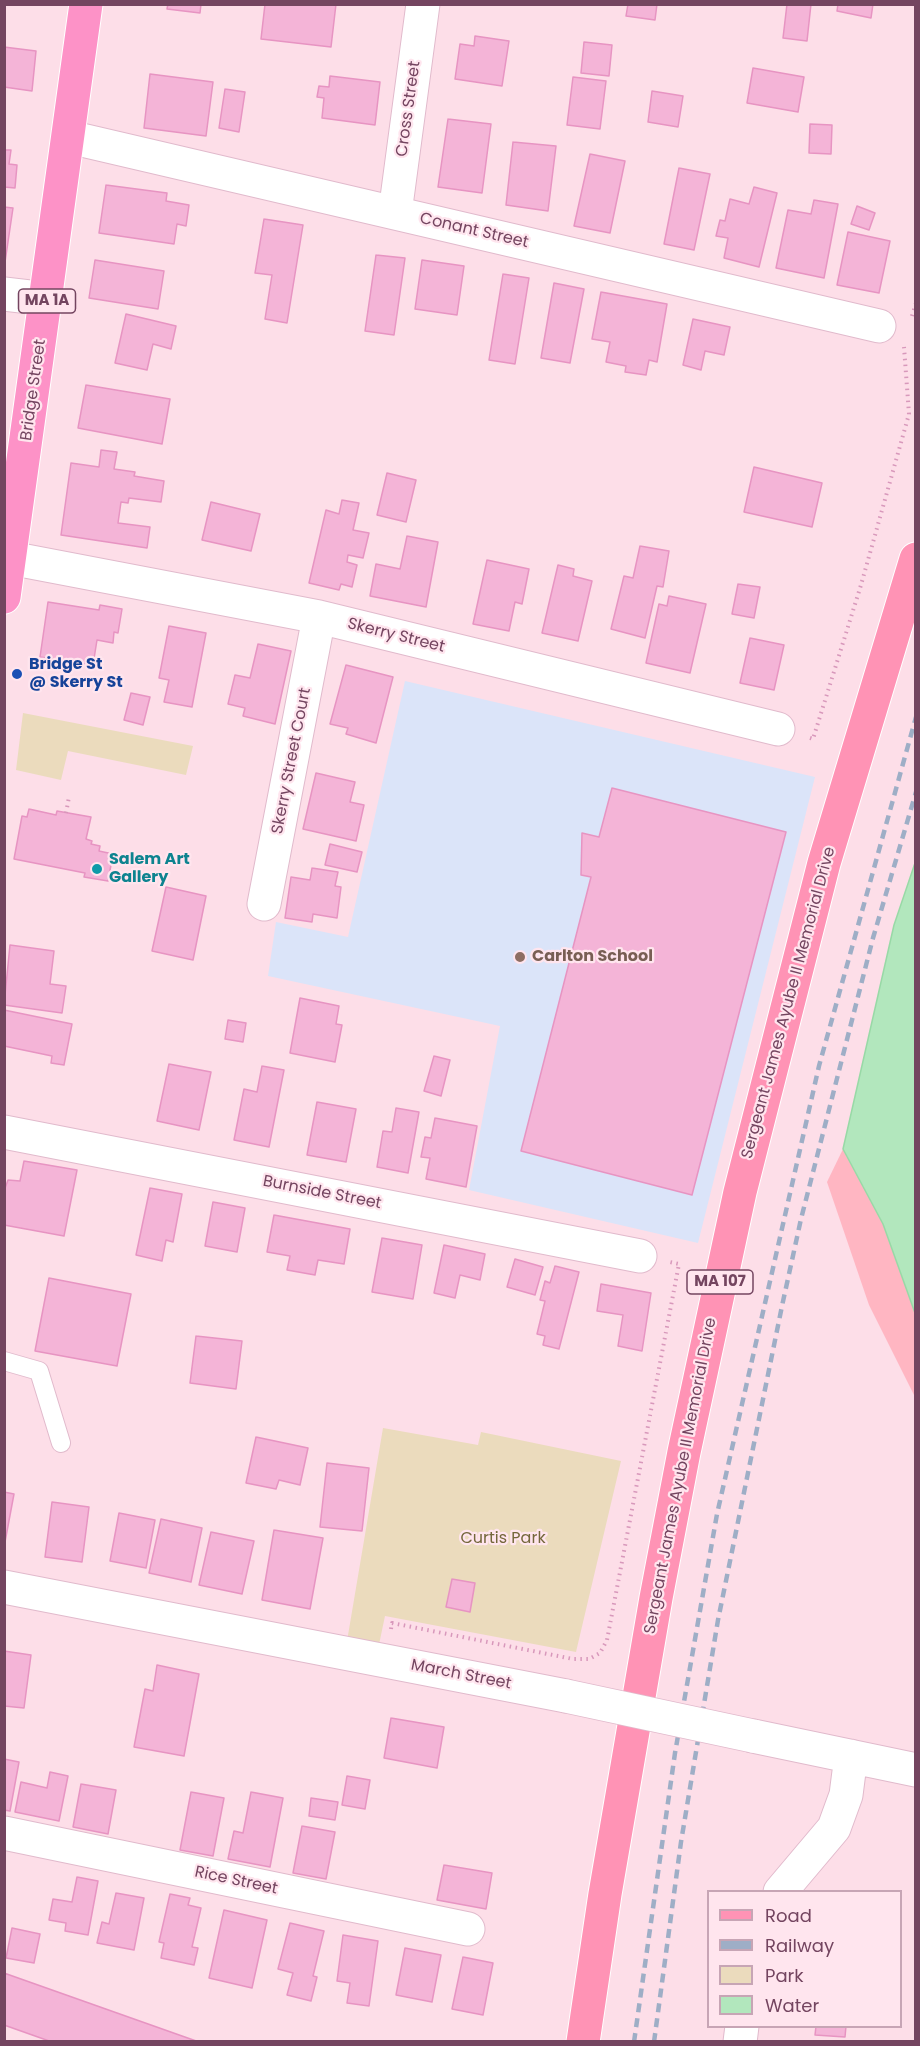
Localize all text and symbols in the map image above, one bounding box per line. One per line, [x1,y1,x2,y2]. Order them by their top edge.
street label: Cross Street [393,60,425,158]
street label: Conant Street [418,209,530,253]
road number: MA 1A [18,289,76,313]
street label: Bridge Street [17,338,51,442]
street label: Skerry Street [345,615,447,657]
place label: Bridge St @ Skerry St [29,655,123,693]
marker: Bridge St @ Skerry St [10,667,24,681]
street label: Skerry Street Court [268,686,316,836]
street label: Sergeant James Ayube II Memorial Drive [738,845,840,1161]
place label: Salem Art Gallery [109,850,190,888]
marker: Salem Art Gallery [90,862,104,876]
place label: Carlton School [532,947,653,967]
marker: Carlton School [513,950,527,964]
street label: Burnside Street [261,1172,383,1214]
road number: MA 107 [687,1270,753,1294]
street label: Sergeant James Ayube II Memorial Drive [641,1316,721,1636]
park label: Curtis Park [460,1529,546,1549]
street label: March Street [409,1656,513,1694]
street label: Rice Street [193,1863,279,1899]
legend [707,1890,902,2028]
text: Road [765,1903,812,1928]
text: Railway [765,1933,834,1958]
text: Park [765,1963,804,1988]
text: Water [765,1993,819,2018]

